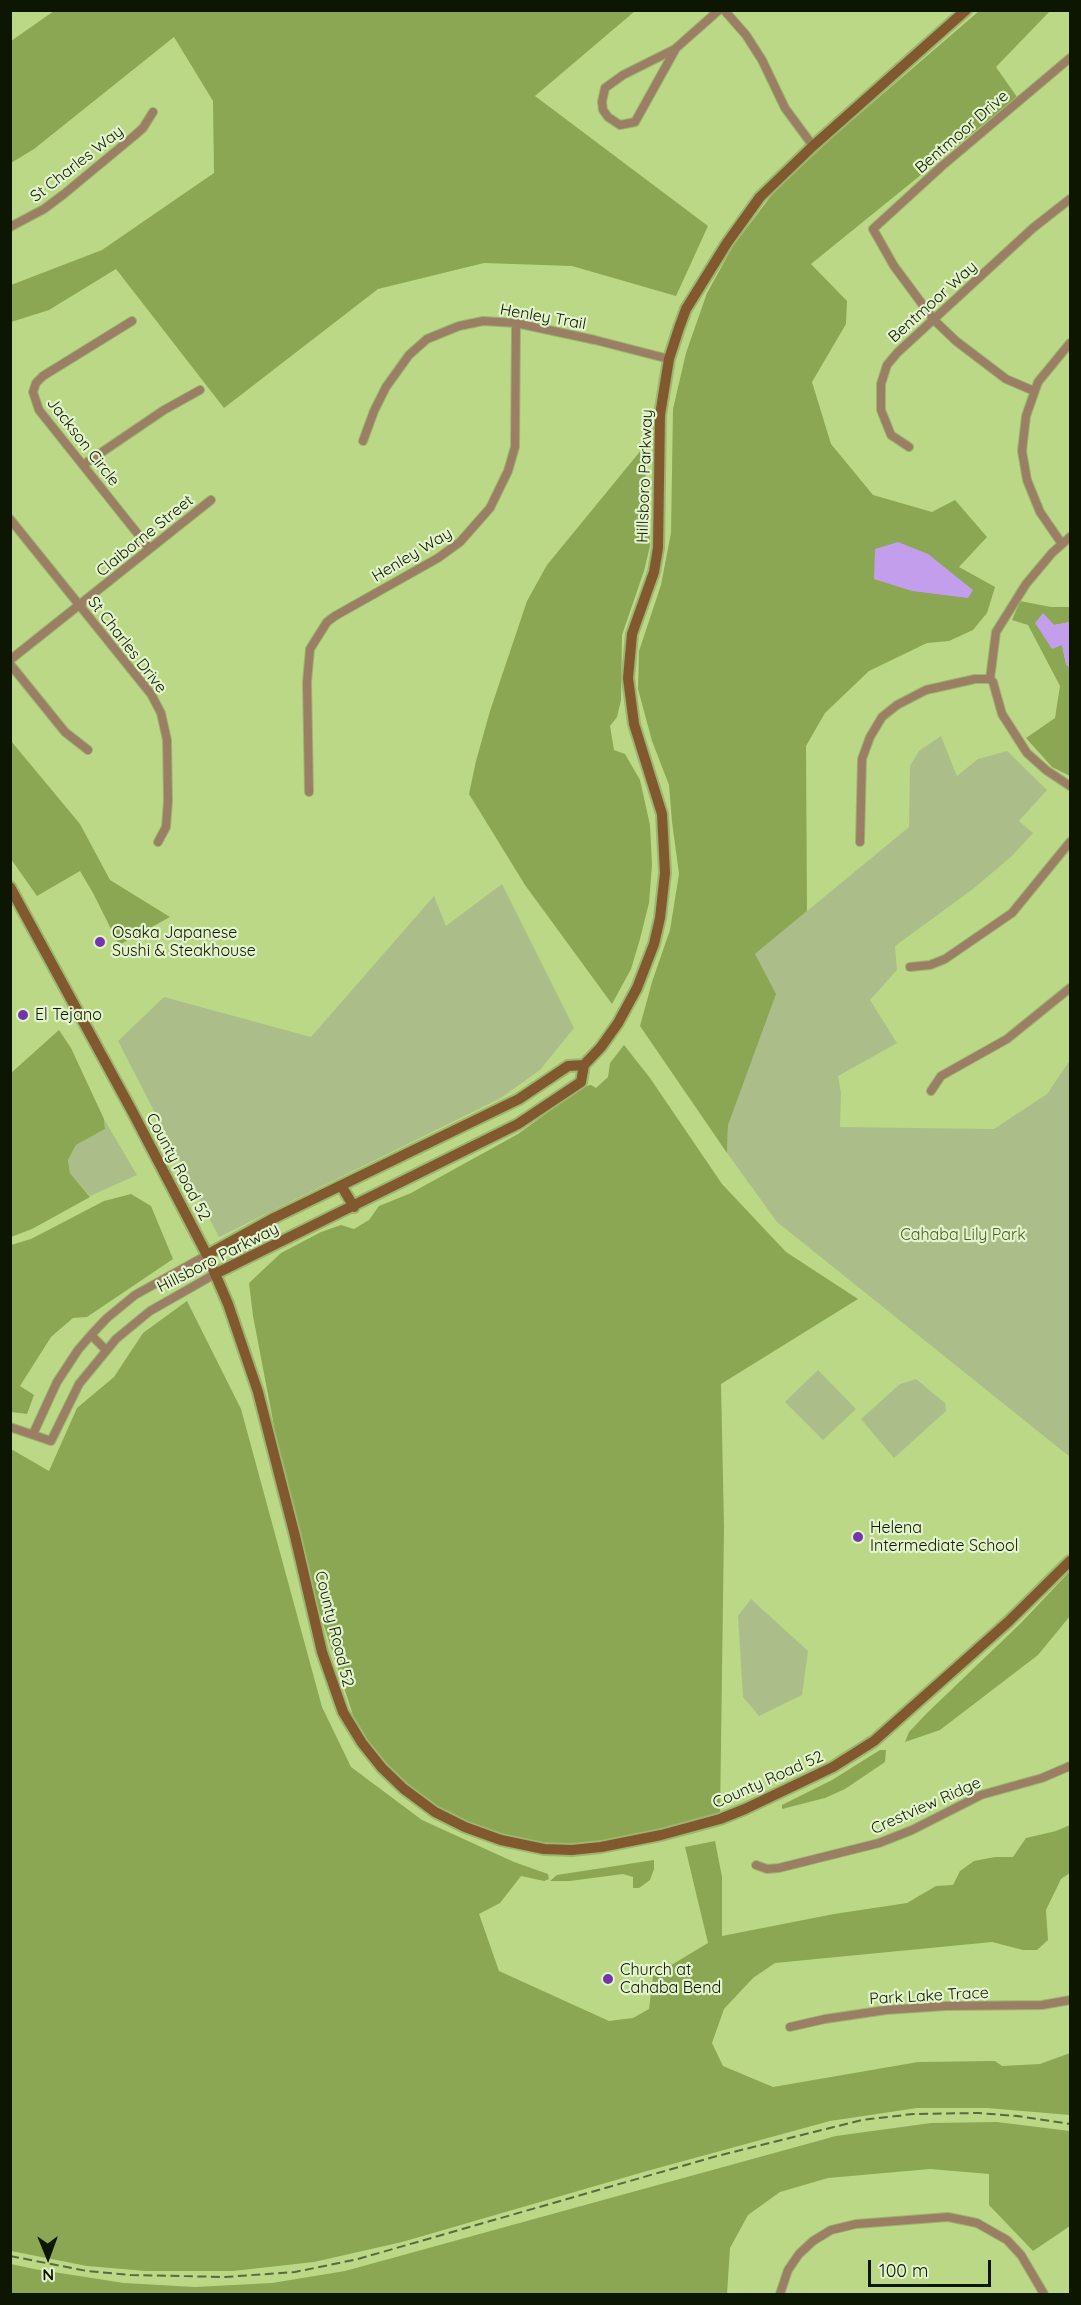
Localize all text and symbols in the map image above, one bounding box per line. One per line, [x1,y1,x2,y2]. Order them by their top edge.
street label: Bentmoor Drive [912,86,1012,178]
street label: St Charles Way [27,122,127,206]
street label: Bentmoor Way [885,257,981,347]
street label: Henley Trail [498,300,588,334]
street label: Jackson Circle [43,394,123,490]
street label: Hillsboro Parkway [633,409,657,543]
street label: Claiborne Street [93,491,197,581]
street label: Henley Way [369,524,455,586]
street label: St Charles Drive [83,593,171,697]
place label: Osaka Japanese Sushi & Steakhouse [112,923,256,961]
marker: Osaka Japanese Sushi & Steakhouse [93,935,107,949]
place label: El Tejano [35,1005,102,1025]
marker: El Tejano [16,1008,30,1022]
street label: County Road 52 [142,1110,214,1224]
street label: Hillsboro Parkway [154,1219,282,1297]
park label: Cahaba Lily Park [900,1225,1026,1245]
place label: Helena Intermediate School [870,1518,1018,1556]
marker: Helena Intermediate School [851,1530,865,1544]
street label: County Road 52 [310,1569,358,1689]
street label: County Road 52 [710,1747,826,1813]
street label: Crestview Ridge [868,1773,984,1839]
place label: Church at Cahaba Bend [620,1960,721,1998]
marker: Church at Cahaba Bend [601,1972,615,1986]
street label: Park Lake Trace [869,1983,989,2009]
north arrow [18,2227,78,2287]
scale bar [871,2248,994,2286]
text: 100 m [879,2259,928,2282]
text: N [42,2265,54,2285]

